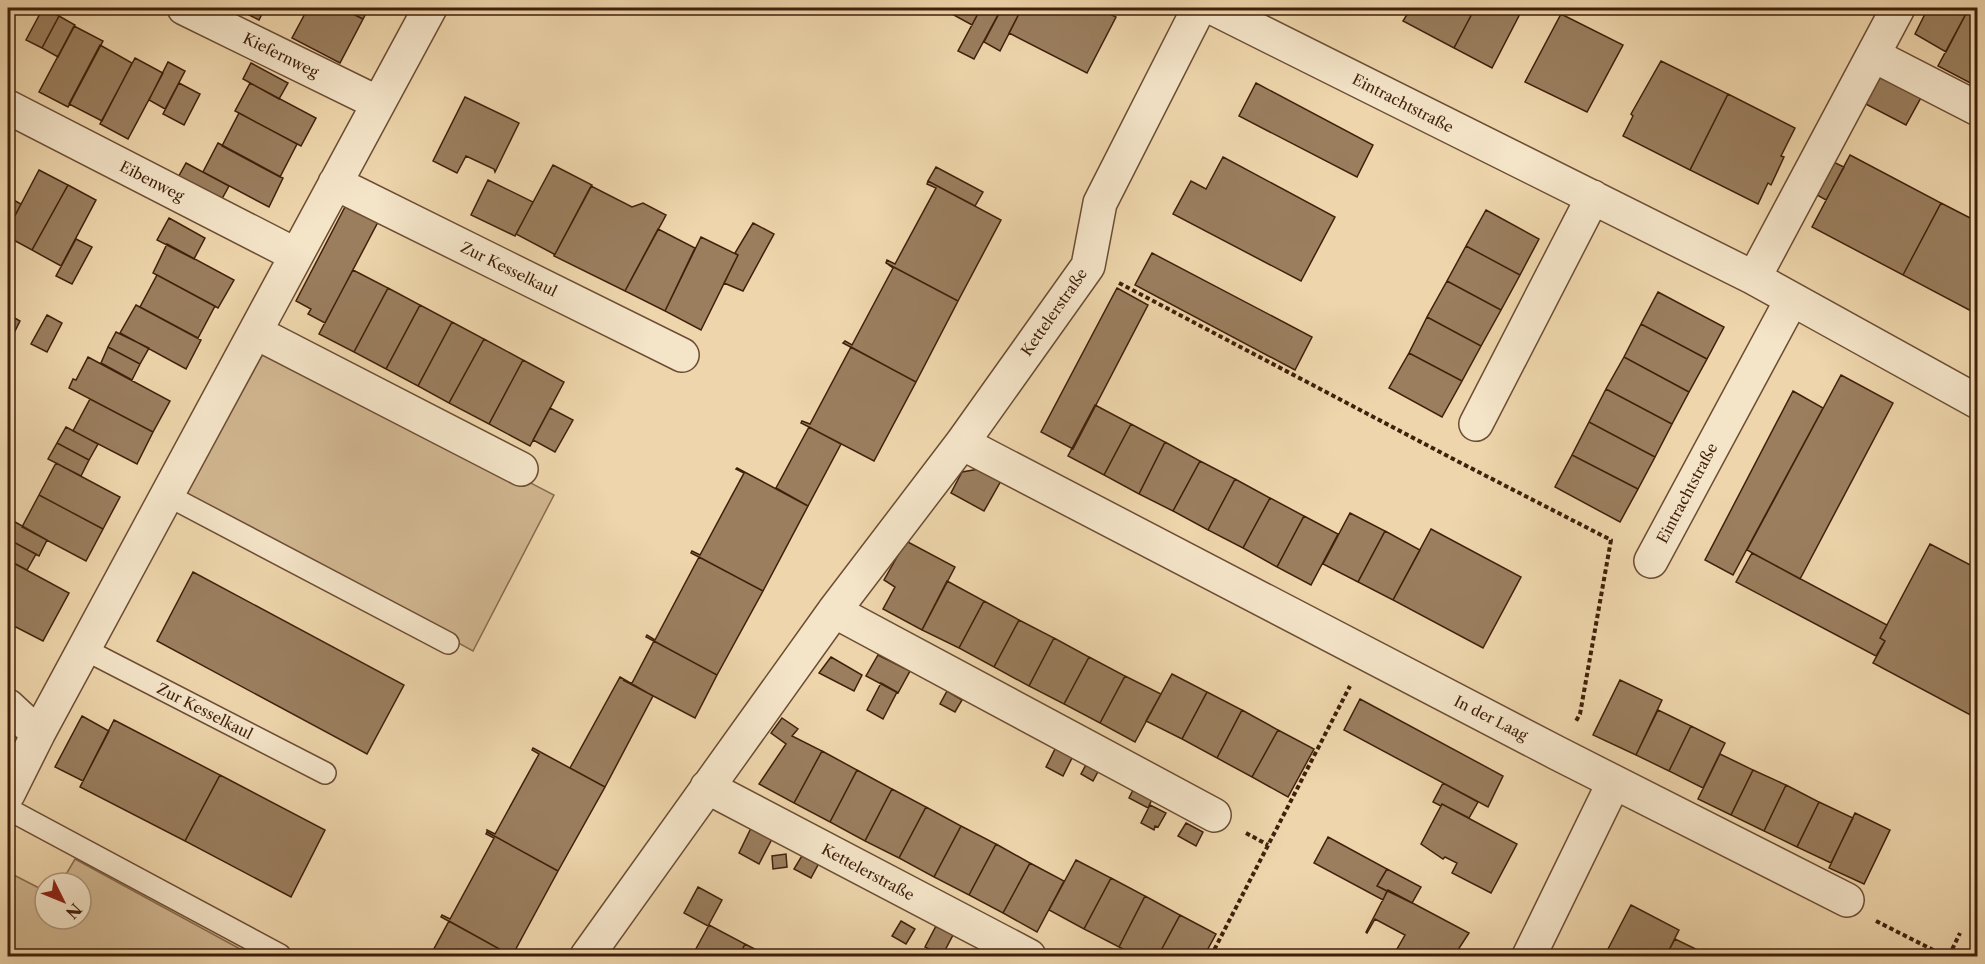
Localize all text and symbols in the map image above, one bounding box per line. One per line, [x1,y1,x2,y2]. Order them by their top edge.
street label: Kiefernweg [240,29,322,82]
street label: Eintrachtstraße [1349,69,1457,137]
street label: Eibenweg [117,157,187,205]
street label: Zur Kesselkaul [458,237,561,301]
street label: Kettelerstraße [1017,265,1091,359]
street label: Eintrachtstraße [1653,440,1721,546]
street label: Zur Kesselkaul [154,679,257,744]
street label: In der Laag [1451,691,1531,745]
street label: Kettelerstraße [818,840,918,904]
north arrow [33,871,93,931]
text: N [62,899,86,923]

